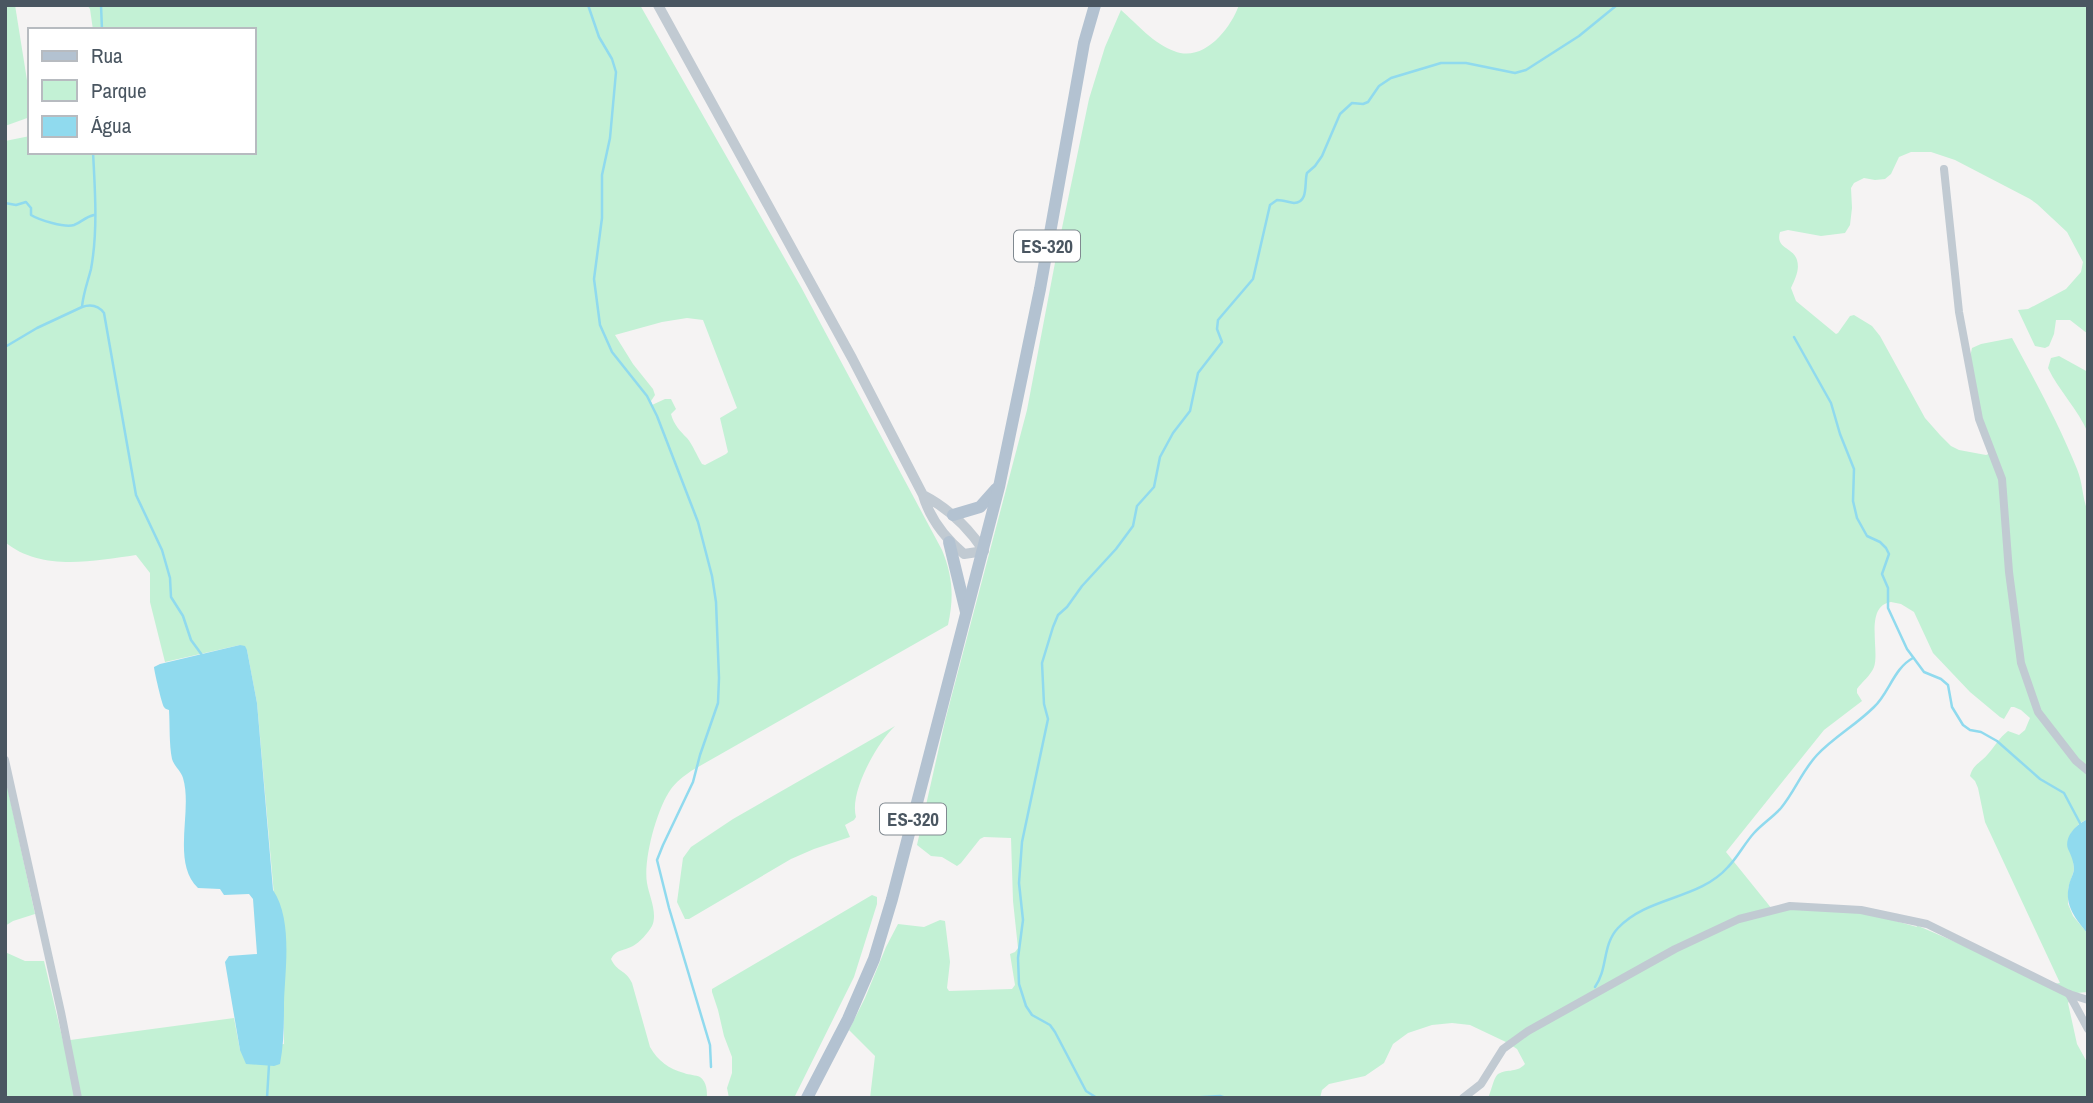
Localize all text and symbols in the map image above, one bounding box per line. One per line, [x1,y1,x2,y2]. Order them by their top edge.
legend [28,28,256,154]
text: Rua [91,41,123,70]
text: Parque [91,76,147,105]
text: Água [90,111,132,140]
road number: ES-320 [1014,230,1080,262]
road number: ES-320 [880,804,946,834]

